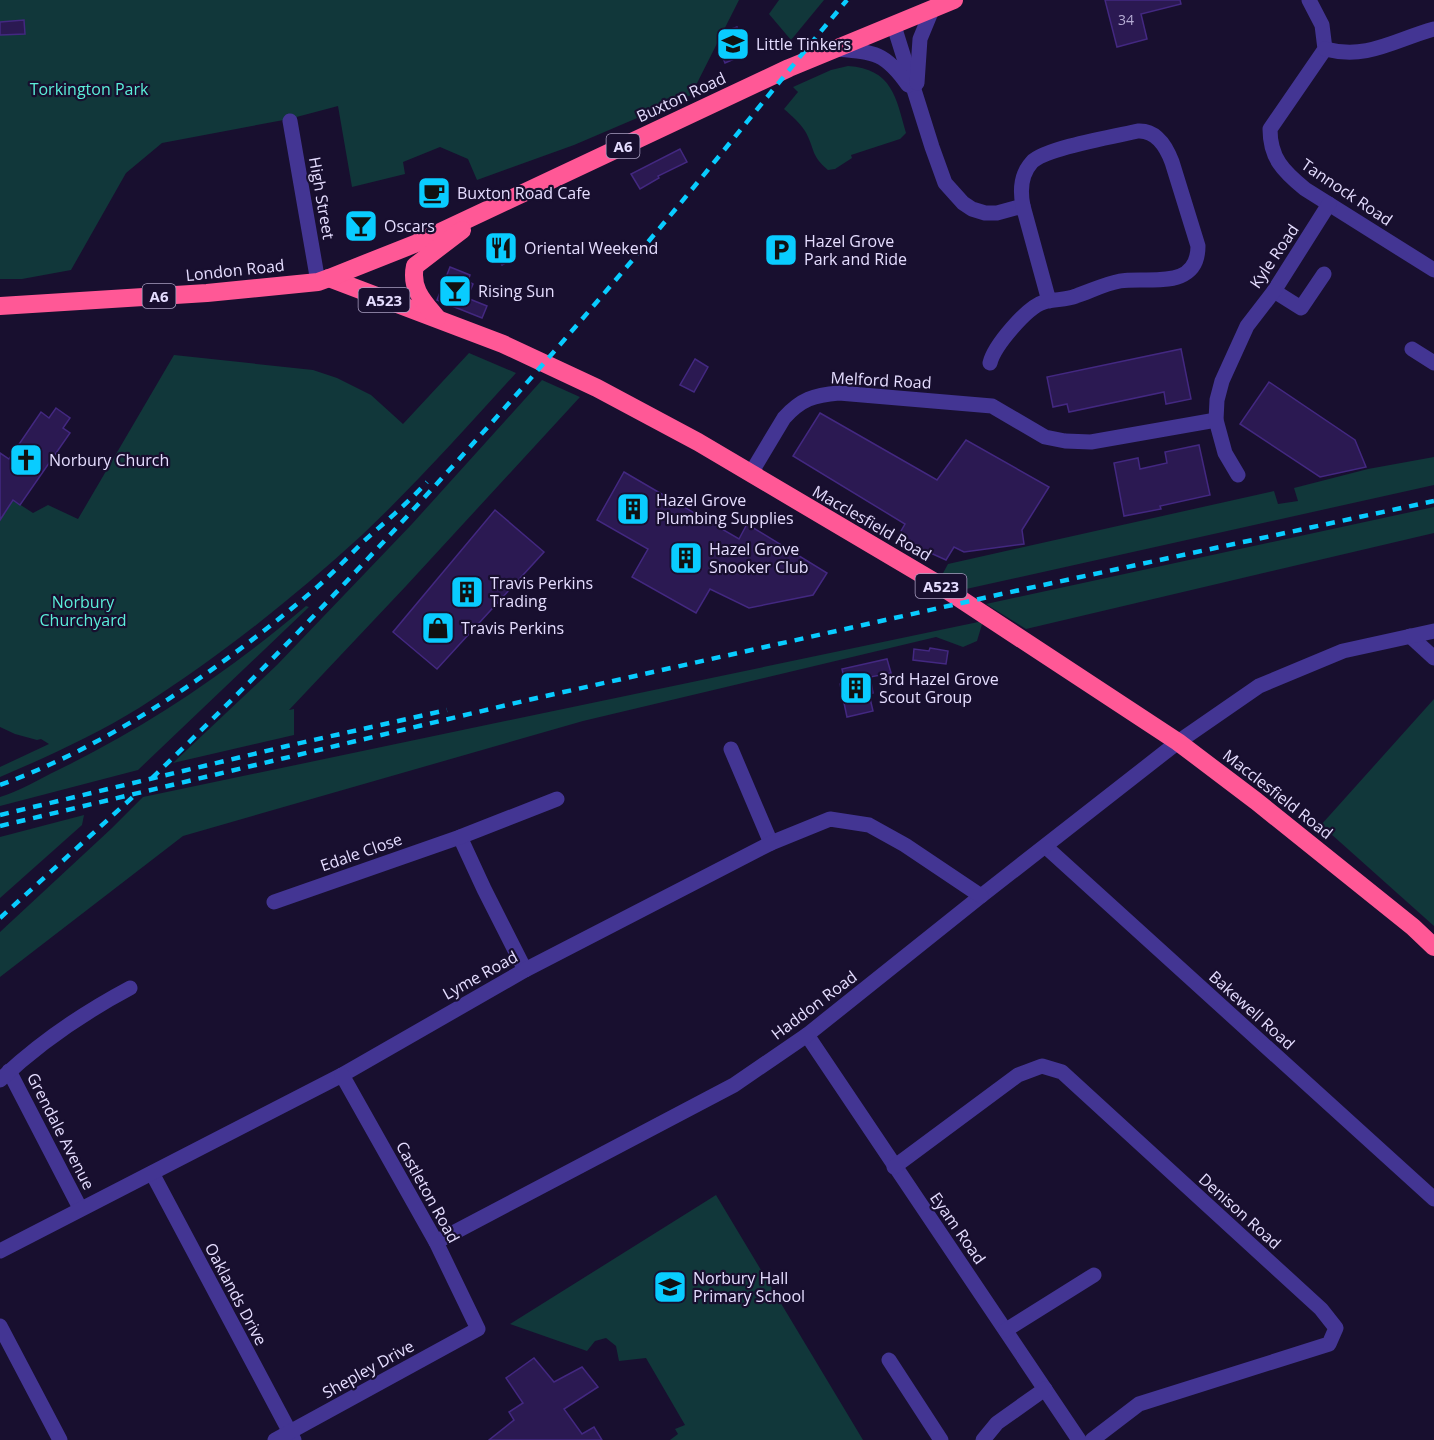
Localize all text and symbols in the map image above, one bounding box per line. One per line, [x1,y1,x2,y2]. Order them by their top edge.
house number: 34 [1118,10,1134,29]
school or university icon: Little Tinkers [715,26,751,62]
place label: Little Tinkers [756,33,851,55]
street label: Buxton Road [633,67,729,127]
park label: Torkington Park [30,78,149,100]
road number: A6 [606,134,640,158]
street label: Tannock Road [1297,153,1397,231]
street label: High Street [304,155,340,241]
cafe icon: Buxton Road Cafe [416,175,452,211]
place label: Buxton Road Cafe [457,182,591,204]
bar icon: Oscars [343,208,379,244]
place label: Oscars [384,215,435,237]
street label: Kyle Road [1244,220,1304,292]
restaurant icon: Oriental Weekend [483,230,519,266]
place label: Hazel Grove Park and Ride [804,230,907,270]
parking icon: Hazel Grove Park and Ride [763,232,799,268]
place label: Oriental Weekend [524,237,658,259]
street label: London Road [184,254,286,286]
bar icon: Rising Sun [437,273,473,309]
place label: Rising Sun [478,280,555,302]
road number: A6 [142,284,176,308]
road number: A523 [358,288,410,312]
street label: Melford Road [830,366,932,394]
church icon: Norbury Church [8,442,44,478]
place label: Norbury Church [49,449,169,471]
street label: Macclesfield Road [809,480,935,566]
place label: Hazel Grove Plumbing Supplies [656,489,794,529]
building icon: Hazel Grove Plumbing Supplies [615,491,651,527]
place label: Hazel Grove Snooker Club [709,538,809,578]
building icon: Hazel Grove Snooker Club [668,540,704,576]
place label: Travis Perkins Trading [490,572,593,612]
building icon: Travis Perkins Trading [449,574,485,610]
road number: A523 [916,574,966,598]
park label: Norbury Churchyard [40,591,126,631]
shop icon: Travis Perkins [420,610,456,646]
place label: Travis Perkins [461,617,564,639]
place label: 3rd Hazel Grove Scout Group [879,668,999,708]
building icon: 3rd Hazel Grove Scout Group [838,670,874,706]
street label: Macclesfield Road [1218,744,1338,844]
street label: Edale Close [317,828,405,876]
street label: Lyme Road [439,945,521,1005]
street label: Haddon Road [767,966,861,1044]
street label: Bakewell Road [1204,966,1300,1054]
street label: Grendale Avenue [22,1069,100,1193]
street label: Castleton Road [391,1137,465,1247]
street label: Denison Road [1194,1168,1286,1254]
street label: Eyam Road [925,1188,991,1268]
street label: Oaklands Drive [200,1239,272,1349]
place label: Norbury Hall Primary School [693,1267,805,1307]
school or university icon: Norbury Hall Primary School [652,1269,688,1305]
street label: Shepley Drive [318,1335,418,1403]

